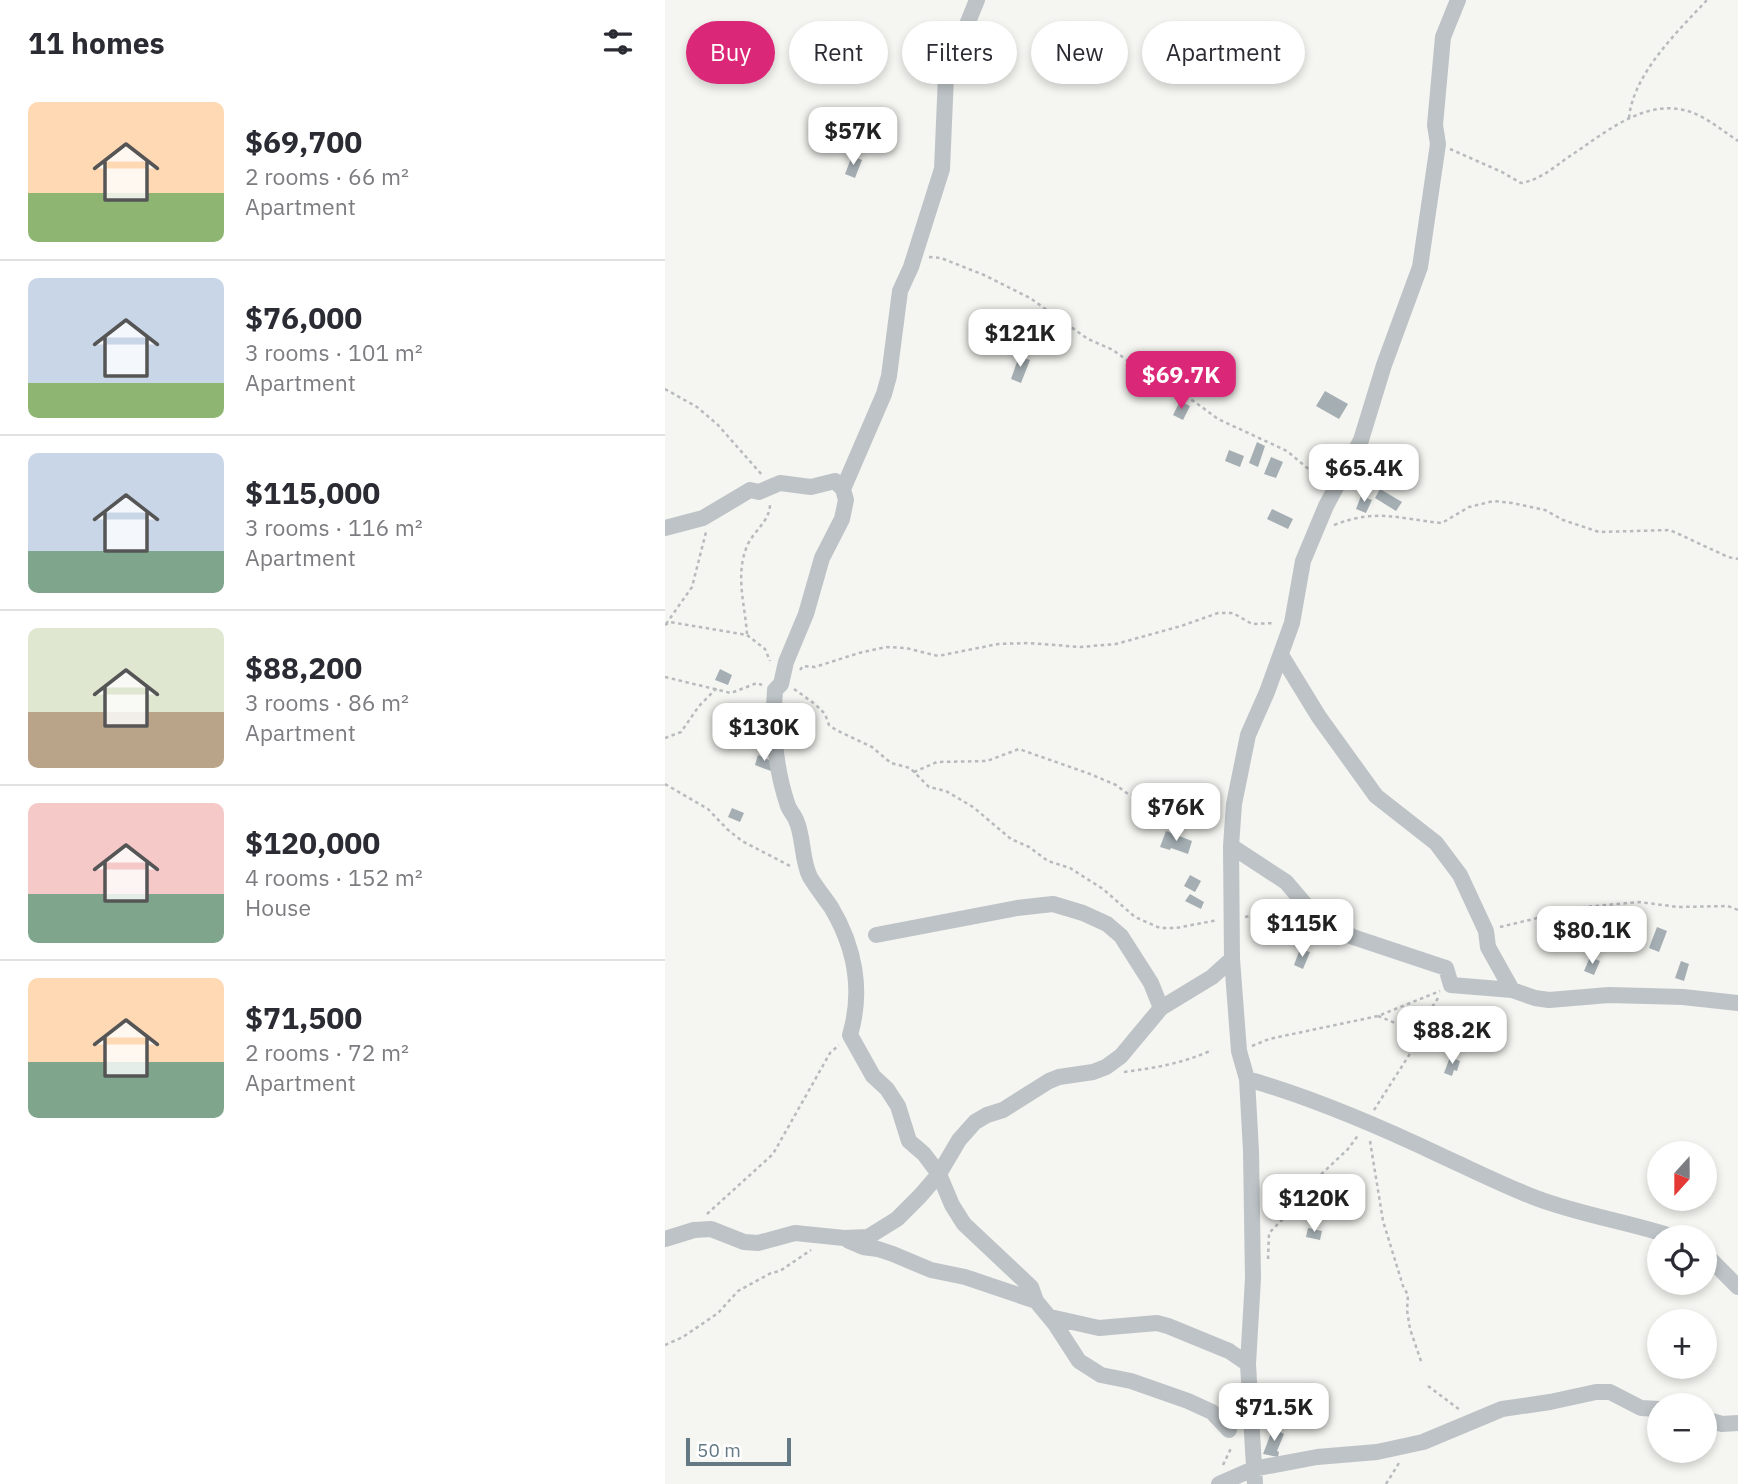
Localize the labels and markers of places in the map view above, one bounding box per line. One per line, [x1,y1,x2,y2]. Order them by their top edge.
pin: $57K [812,108,894,167]
pin: $121K [971,310,1069,369]
pin: $69.7K [1124,352,1238,411]
pin: $65.4K [1307,444,1421,504]
pin: $130K [715,704,813,763]
pin: $76K [1135,784,1217,843]
pin: $115K [1253,900,1351,959]
pin: $80.1K [1535,906,1649,966]
pin: $88.2K [1395,1006,1509,1066]
pin: $120K [1265,1174,1363,1234]
pin: $71.5K [1217,1384,1331,1443]

